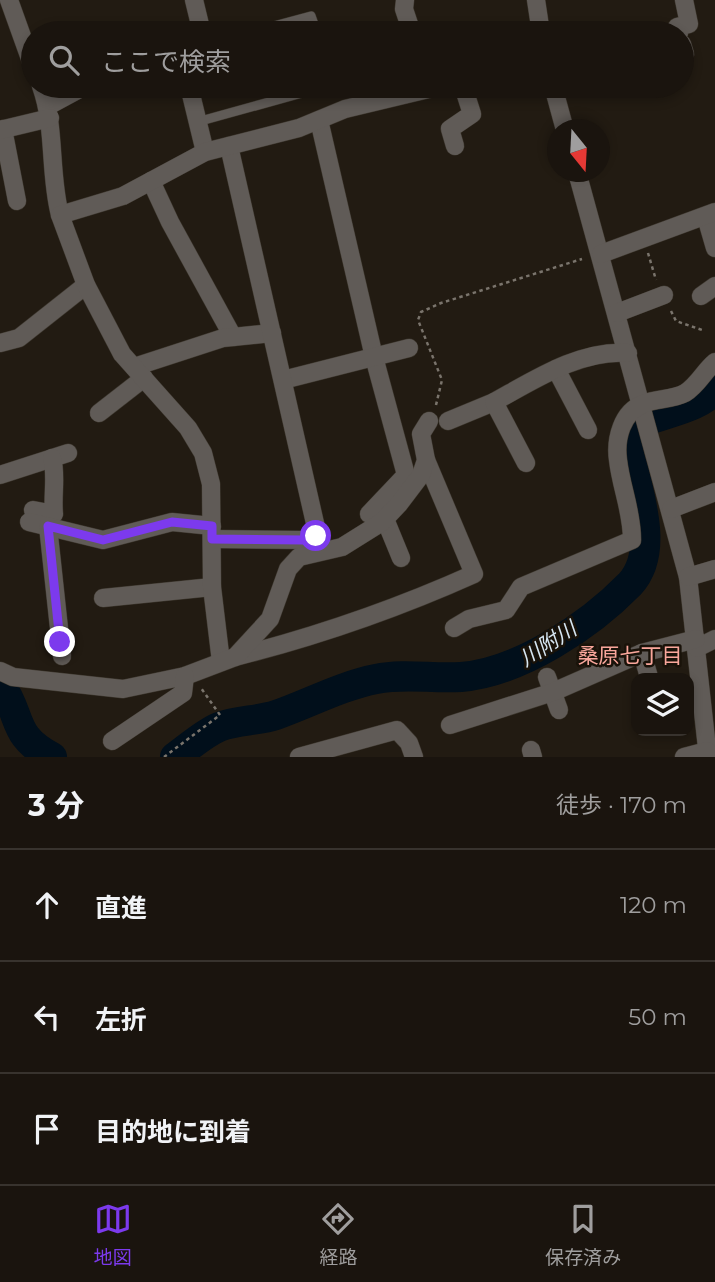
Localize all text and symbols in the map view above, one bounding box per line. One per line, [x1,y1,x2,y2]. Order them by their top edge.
search box [21,21,694,98]
icon: search [45,41,83,79]
text: ここで検索 [101,46,231,78]
north arrow [547,119,610,182]
route start [300,520,331,551]
water label: 川附川 [515,615,583,671]
route end [44,626,75,657]
district label: 桑原七丁目 [578,643,683,668]
map controls [631,673,694,736]
button: layers [631,673,694,736]
text: 3 分 [28,787,84,824]
text: 徒歩 · 170 m [556,791,687,819]
icon: ahead [28,886,66,924]
text: 120 m [620,891,687,919]
text: 直進 [95,892,147,924]
icon: left [28,998,66,1036]
text: 50 m [628,1003,687,1031]
text: 左折 [95,1004,147,1036]
icon: arrive [28,1110,66,1148]
text: 目的地に到着 [95,1116,251,1148]
tab: 地図 [94,1200,132,1269]
tab: 経路 [319,1200,357,1269]
tab: 保存済み [545,1200,621,1269]

